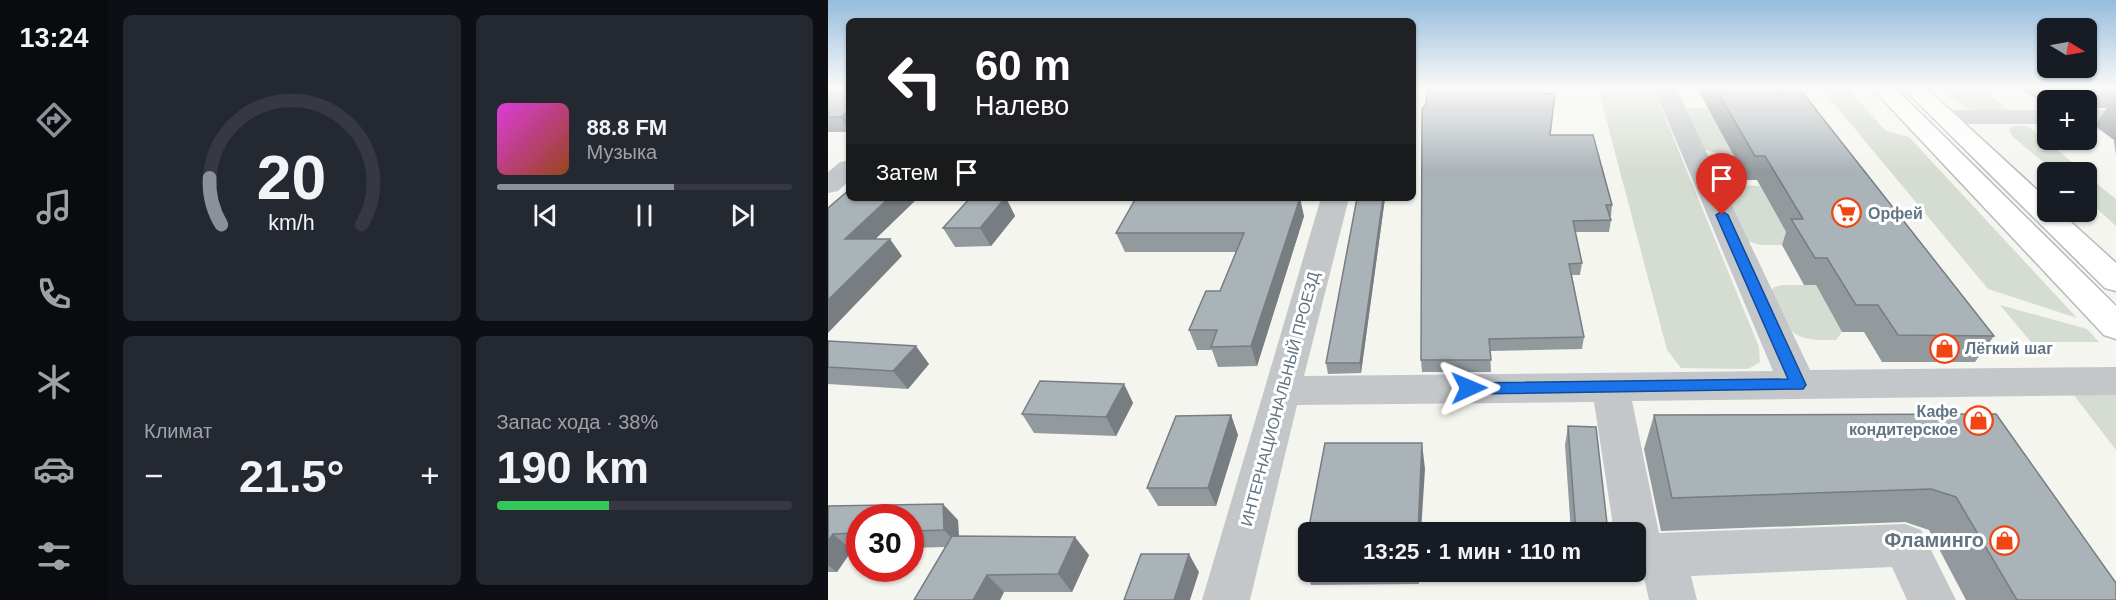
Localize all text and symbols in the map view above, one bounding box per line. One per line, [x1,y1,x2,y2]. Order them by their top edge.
north arrow [2037,18,2097,78]
map controls [2037,18,2097,222]
text: 13:24 [19,23,89,53]
icon: left [876,42,954,120]
text: 60 m [975,42,1071,89]
button: + [2037,90,2097,150]
text: Налево [975,91,1069,121]
icon: directions [33,99,75,141]
text: 88.8 FM [587,115,667,140]
text: Музыка [587,141,657,163]
text: 20 [257,143,326,212]
pin [1696,153,1747,215]
icon: arrive [950,156,983,189]
text: Затем [876,160,938,185]
icon: arrive [1705,162,1738,195]
button: − [2037,162,2097,222]
icon: music [33,186,75,228]
supermarket icon: Орфей [1831,197,1863,229]
icon: previous [529,199,562,232]
icon: pause [628,199,661,232]
icon: next [726,199,759,232]
place label: Орфей [1868,205,1923,222]
text: km/h [269,211,315,235]
street label: ИНТЕРНАЦИОНАЛЬНЫЙ ПРОЕЗД [1237,270,1322,528]
icon: phone [33,273,75,315]
shop icon: Лёгкий шаг [1928,332,1960,364]
place label: Лёгкий шаг [1965,340,2053,357]
position arrow [1437,356,1501,420]
icon: climate [33,361,75,403]
place label: Кафе кондитерское [1849,403,1958,438]
shop icon: Кафе кондитерское [1963,404,1995,436]
text: Запас хода · 38% [497,411,658,433]
text: Климат [144,420,212,442]
text: 190 km [497,442,649,493]
icon: car [33,448,75,490]
text: 21.5° [239,451,345,502]
text: − [144,457,163,494]
text: + [420,457,440,494]
speed limit sign: 30 [846,504,924,582]
shop icon: Фламинго [1989,524,2021,556]
place label: Фламинго [1884,529,1984,551]
icon: filters [33,535,75,577]
text: 13:25 · 1 мин · 110 m [1363,539,1581,564]

